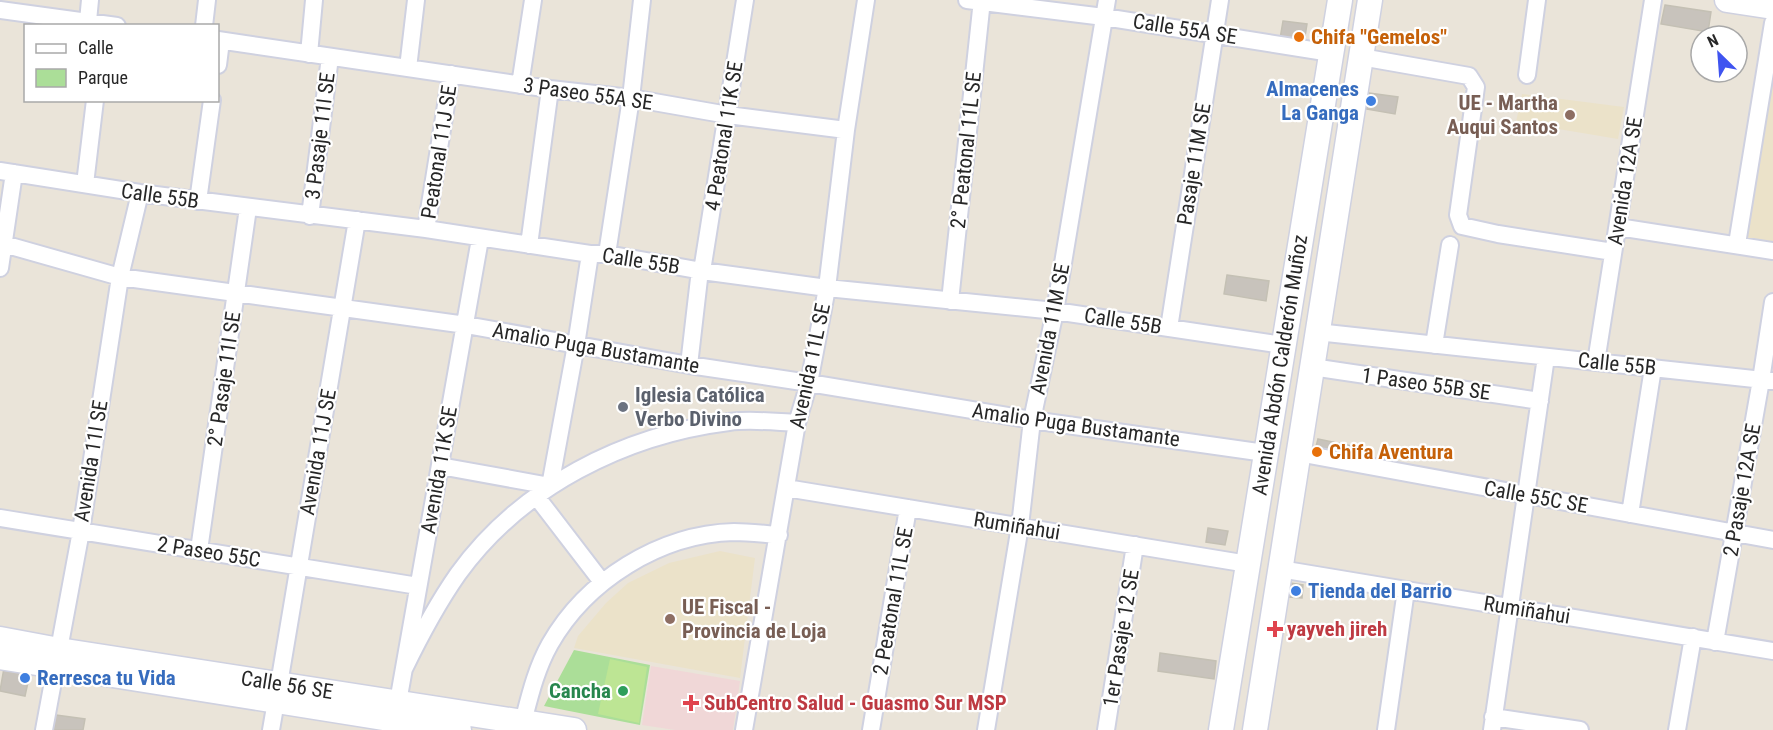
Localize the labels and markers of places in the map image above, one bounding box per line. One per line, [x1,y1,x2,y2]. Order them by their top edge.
place label: Chifa "Gemelos" [1311,25,1447,49]
marker: Chifa "Gemelos" [1292,30,1306,44]
place label: Almacenes La Ganga [1266,77,1359,125]
place label: UE - Martha Auqui Santos [1447,91,1558,139]
marker: Almacenes La Ganga [1364,94,1378,108]
marker: UE - Martha Auqui Santos [1563,108,1577,122]
place label: Iglesia Católica Verbo Divino [635,383,765,431]
marker: Iglesia Católica Verbo Divino [616,400,630,414]
place label: Chifa Aventura [1329,440,1453,464]
marker: Chifa Aventura [1310,445,1324,459]
place label: Tienda del Barrio [1308,579,1452,603]
marker: Tienda del Barrio [1289,584,1303,598]
place label: UE Fiscal - Provincia de Loja [682,595,826,643]
marker: UE Fiscal - Provincia de Loja [663,612,677,626]
place label: yayveh jireh [1287,617,1387,641]
marker: yayveh jireh [1268,622,1282,636]
place label: Rerresca tu Vida [37,666,176,690]
marker: Rerresca tu Vida [18,671,32,685]
place label: Cancha [549,679,611,703]
marker: Cancha [616,684,630,698]
place label: SubCentro Salud - Guasmo Sur MSP [704,691,1007,715]
marker: SubCentro Salud - Guasmo Sur MSP [682,694,700,712]

